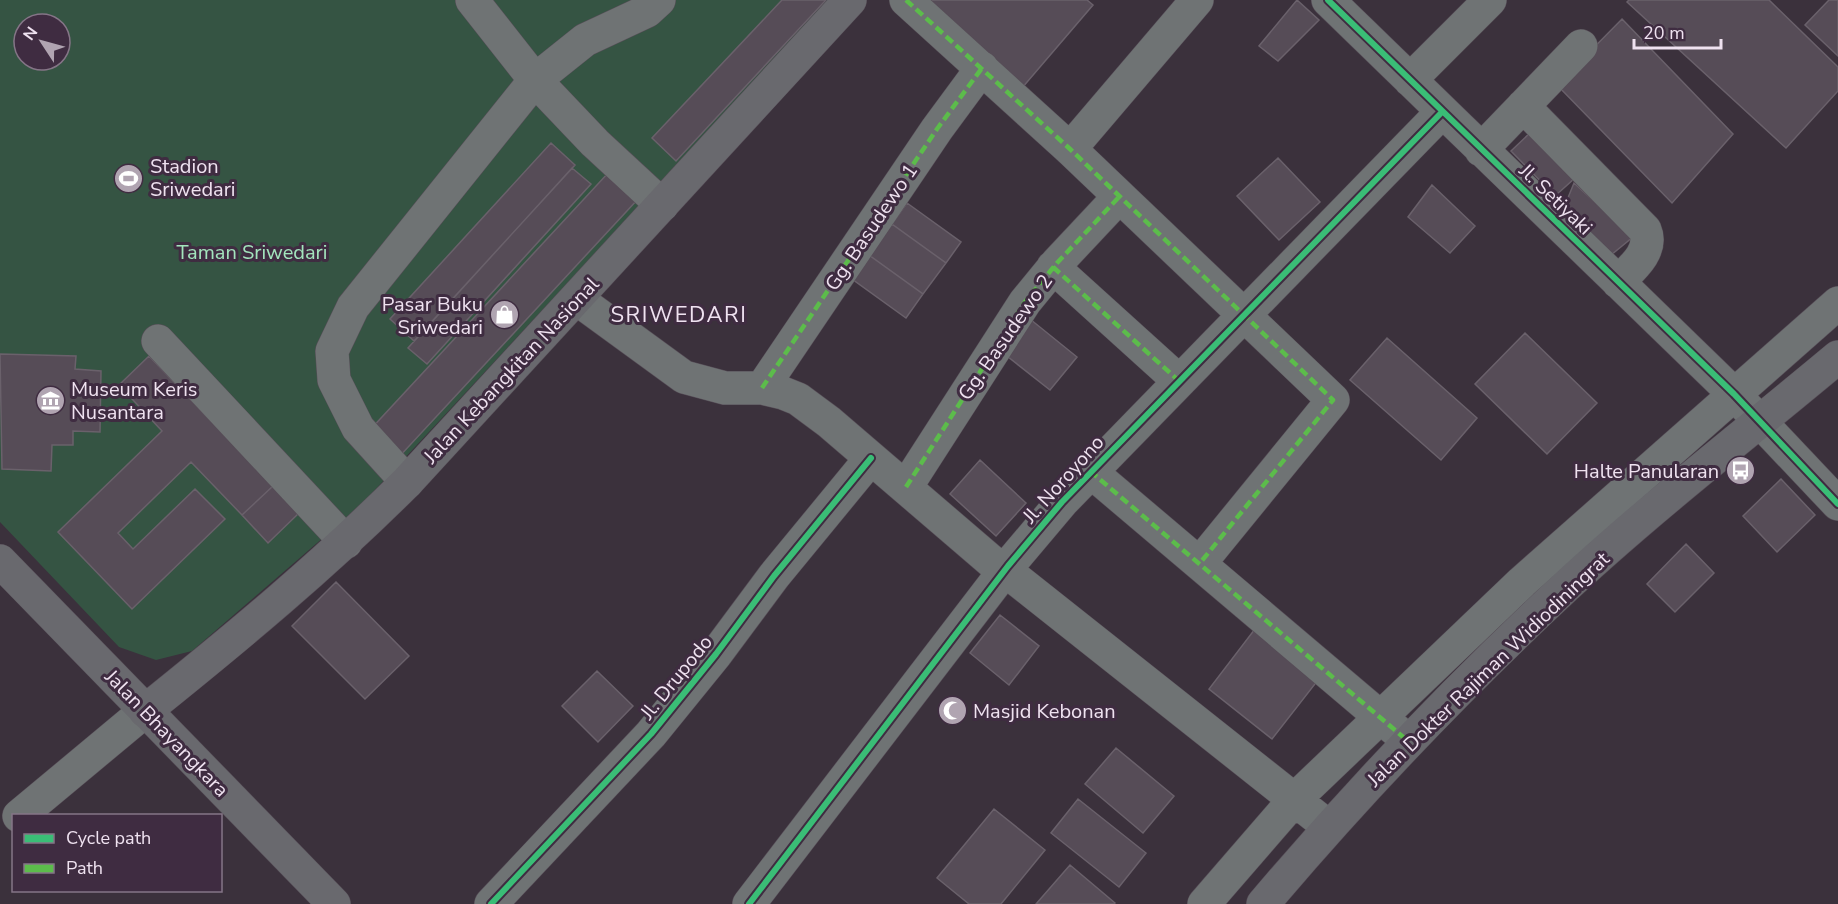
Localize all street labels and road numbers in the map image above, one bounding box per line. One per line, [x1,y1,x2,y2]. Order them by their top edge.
street label: Jl. Setiyaki [1512,157,1598,241]
street label: Gg. Basudewo 1 [819,158,924,296]
street label: Gg. Basudewo 2 [952,269,1059,406]
street label: Jalan Kebangkitan Nasional [417,271,605,470]
street label: Jl. Noroyono [1016,429,1110,530]
street label: Jalan Dokter Rajiman Widiodiningrat [1361,545,1616,793]
street label: Jl. Drupodo [633,630,719,726]
street label: Jalan Bhayangkara [98,663,234,803]

